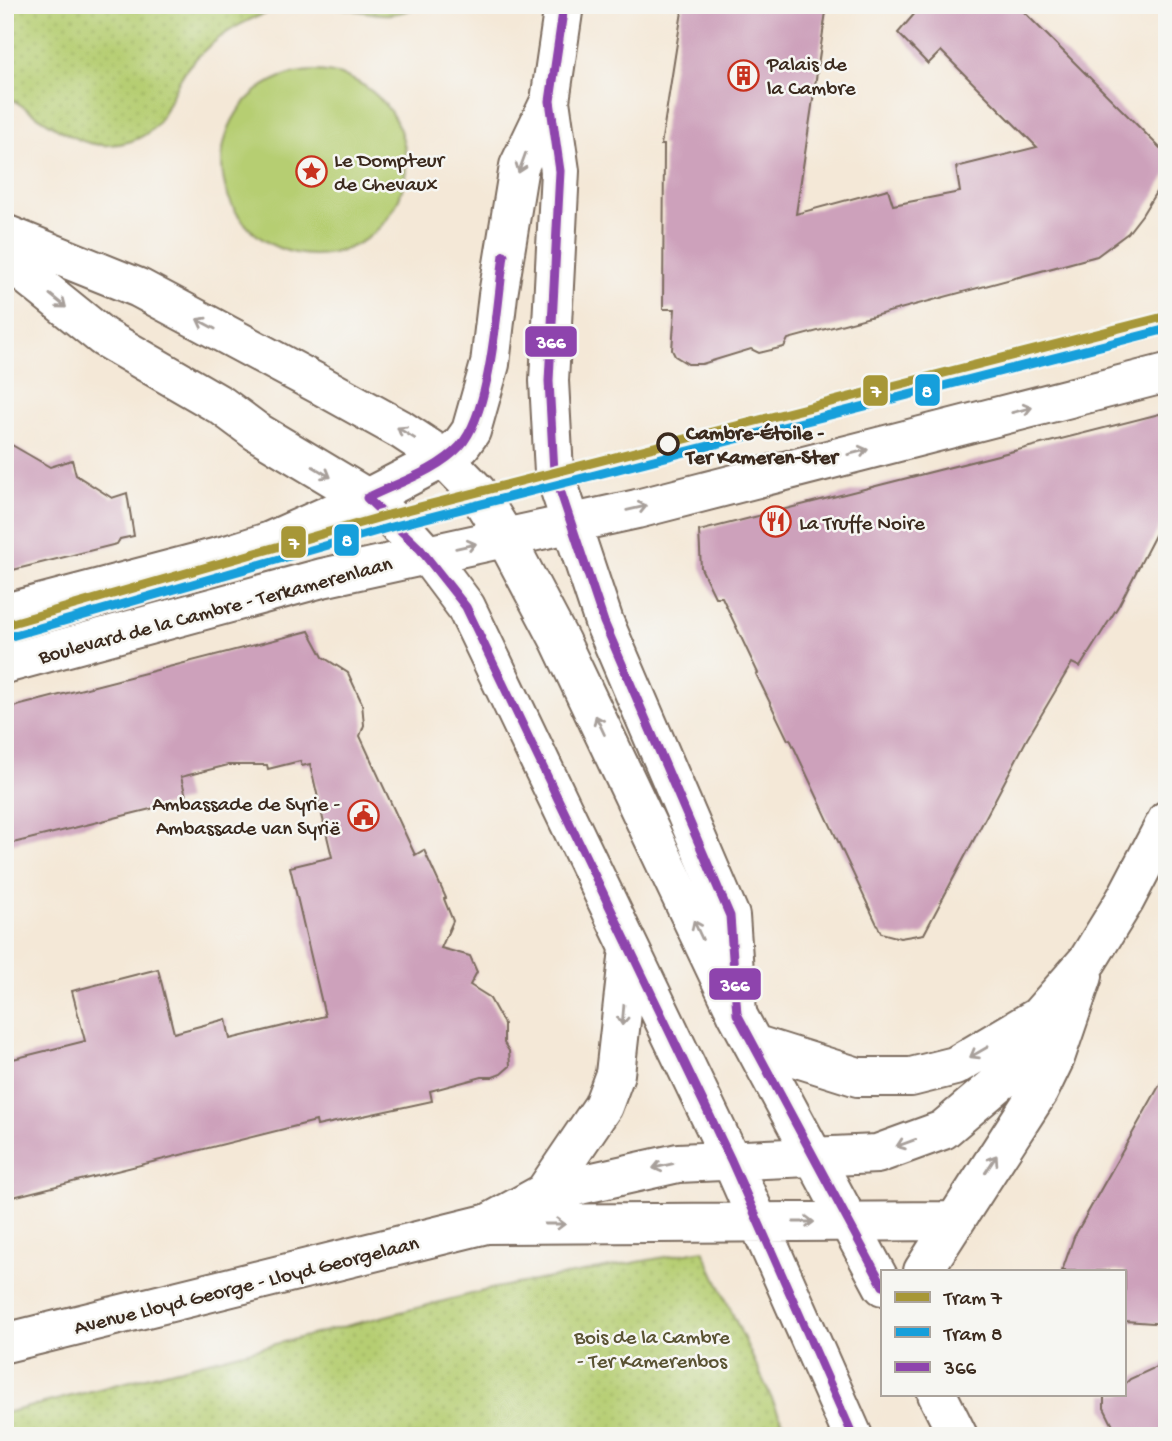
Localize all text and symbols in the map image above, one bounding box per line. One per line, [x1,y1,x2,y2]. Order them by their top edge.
place label: Palais de la Cambre [766,54,857,103]
building icon: Palais de la Cambre [727,58,761,92]
place label: Le Dompteur de Chevaux [334,150,446,199]
one-way arrow [515,151,527,173]
place icon: Le Dompteur de Chevaux [294,154,328,188]
one-way arrow [49,293,67,308]
one-way arrow [196,317,217,331]
line badge: 366 [524,325,578,358]
text: 366 [535,333,566,356]
line badge: 8 [914,373,941,407]
line badge: 7 [862,374,889,407]
text: 7 [870,382,882,405]
text: 8 [922,382,933,405]
one-way arrow [1010,403,1033,416]
place label: Cambre-Étoile - Ter Kameren-Ster [684,423,840,472]
one-way arrow [396,426,416,440]
marker: Cambre-Étoile - Ter Kameren-Ster [657,433,679,455]
one-way arrow [846,445,869,458]
one-way arrow [312,465,332,479]
one-way arrow [625,501,648,514]
restaurant icon: La Truffe Noire [759,505,793,539]
place label: La Truffe Noire [799,513,926,538]
line badge: 8 [333,523,360,557]
line badge: 7 [280,525,307,559]
text: 8 [342,531,353,554]
text: 7 [288,534,300,557]
one-way arrow [454,539,477,552]
street label: Boulevard de la Cambre - Terkamerenlaan [35,553,395,672]
one-way arrow [593,715,606,736]
place label: Ambassade de Syrie - Ambassade van Syrië [152,794,341,843]
public building icon: Ambassade de Syrie - Ambassade van Syrië [346,798,380,832]
one-way arrow [690,920,704,941]
line badge: 366 [708,967,762,1001]
text: 366 [719,976,750,999]
one-way arrow [616,1003,629,1026]
one-way arrow [970,1045,990,1059]
one-way arrow [895,1138,917,1150]
one-way arrow [984,1155,999,1174]
one-way arrow [652,1160,675,1173]
one-way arrow [792,1215,815,1229]
one-way arrow [543,1217,566,1231]
street label: Avenue Lloyd George - Lloyd Georgelaan [72,1232,422,1342]
legend [881,1270,1126,1396]
text: Tram 7 [943,1288,1003,1313]
text: Tram 8 [943,1324,1003,1349]
park label: Bois de la Cambre - Ter Kamerenbos [573,1327,731,1376]
text: 366 [943,1358,977,1383]

